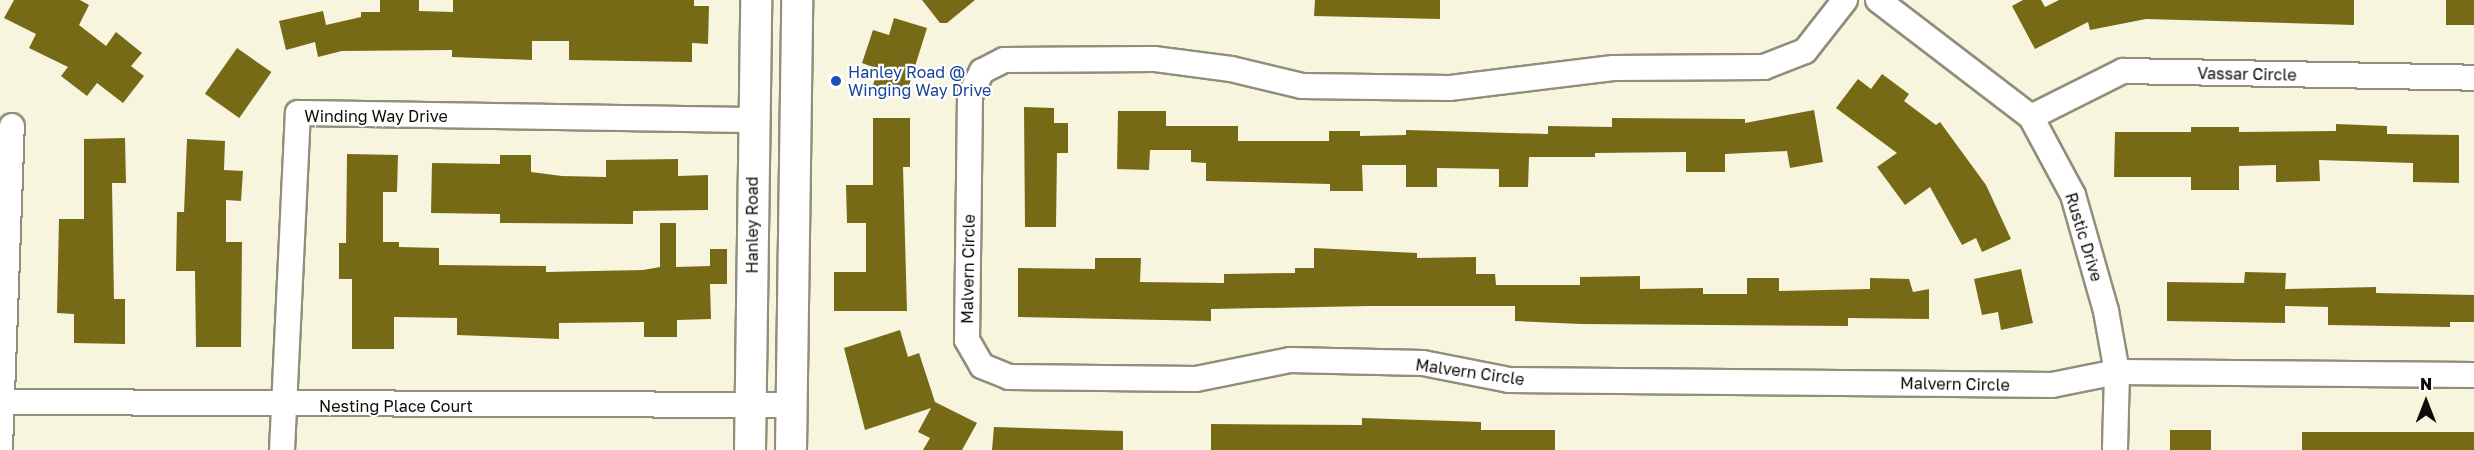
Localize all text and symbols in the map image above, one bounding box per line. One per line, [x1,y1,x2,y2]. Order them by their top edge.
place label: Hanley Road @ Winging Way Drive [848,62,991,100]
street label: Vassar Circle [2197,64,2297,84]
marker: Hanley Road @ Winging Way Drive [829,74,843,88]
street label: Winding Way Drive [304,106,448,126]
street label: Hanley Road [742,176,762,274]
street label: Rustic Drive [2061,190,2107,284]
street label: Malvern Circle [957,214,979,324]
street label: Malvern Circle [1414,355,1526,389]
north arrow [2396,372,2456,432]
street label: Malvern Circle [1900,373,2010,395]
text: N [2420,374,2432,394]
street label: Nesting Place Court [319,396,473,416]

